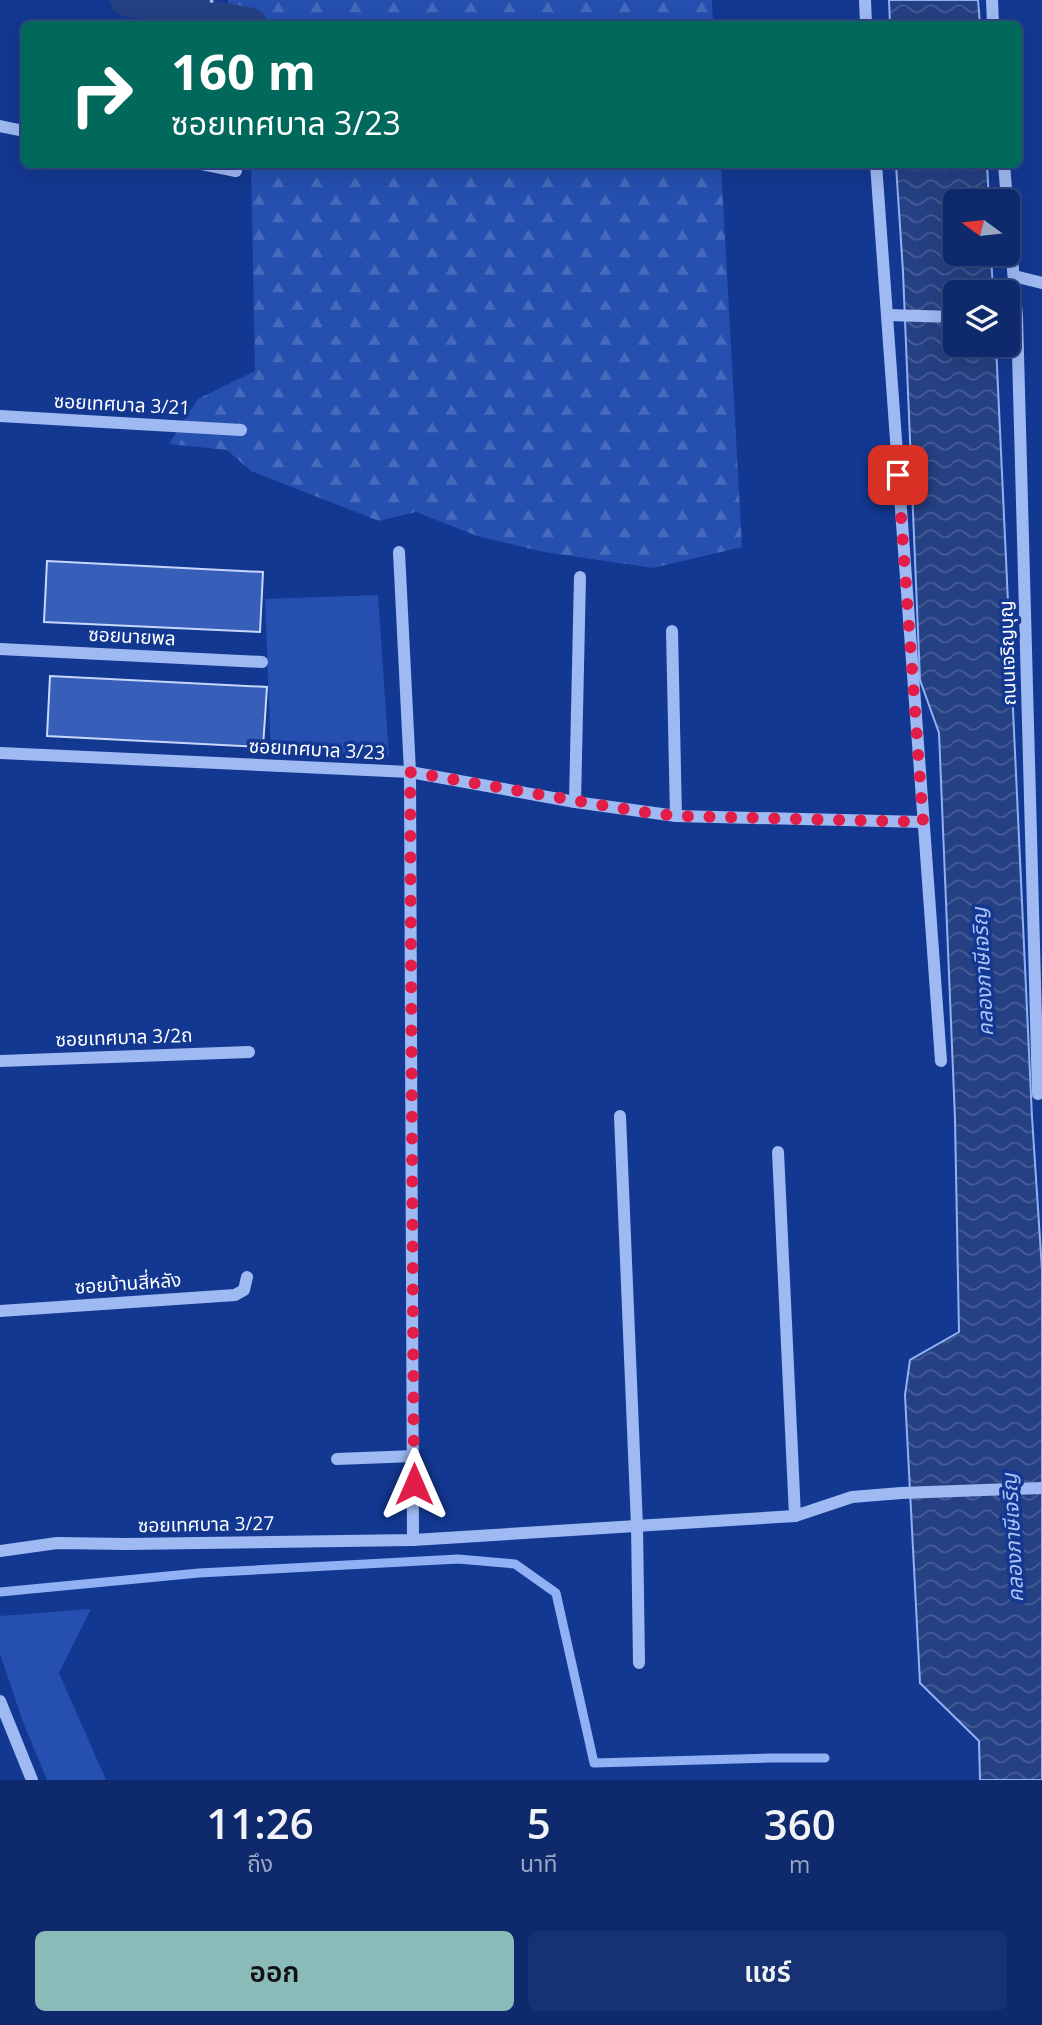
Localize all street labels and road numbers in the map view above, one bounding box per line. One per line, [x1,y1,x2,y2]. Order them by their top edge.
street label: ซอยเทศบาล 3/21 [53,387,191,421]
street label: ถนนเจริญบุญ [992,600,1022,706]
street label: ซอยนายพล [88,621,176,651]
street label: ซอยเทศบาล 3/23 [248,732,386,766]
street label: ซอยเทศบาล 3/2ถ [55,1022,193,1052]
street label: ซอยบ้านสี่หลัง [74,1266,182,1300]
street label: ซอยเทศบาล 3/27 [138,1510,274,1538]

